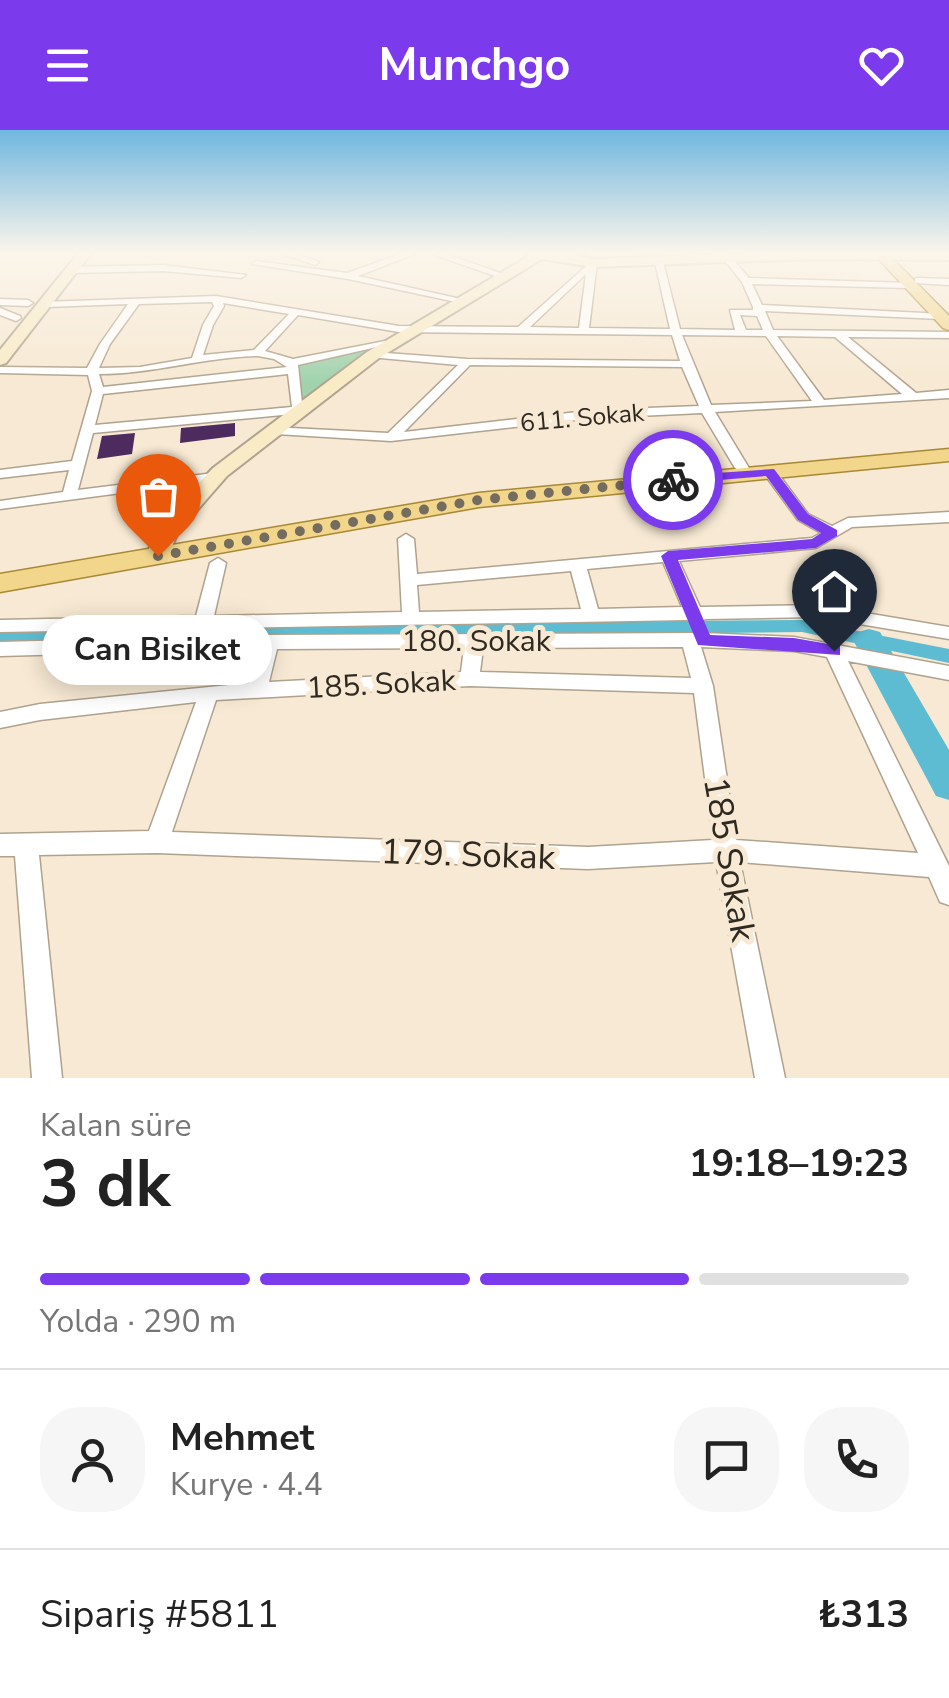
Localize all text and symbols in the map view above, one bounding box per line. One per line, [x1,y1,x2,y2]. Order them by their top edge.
text: Munchgo [378,35,571,96]
icon: menu [40,38,95,93]
icon: heart [854,38,909,93]
street label: 611. Sokak [519,396,646,440]
courier [623,430,723,530]
icon: bike [646,453,701,508]
pin [116,454,201,557]
icon: bag [131,469,186,524]
pin [792,549,877,652]
icon: home [807,564,862,619]
callout: Can Bisiket [43,616,273,686]
street label: 180. Sokak [401,621,552,662]
text: Can Bisiket [74,628,240,671]
street label: 185. Sokak [305,660,458,709]
street label: 185 Sokak [692,773,767,946]
street label: 179. Sokak [380,828,556,881]
text: Kalan süre [40,1104,191,1147]
text: 19:18–19:23 [689,1138,909,1189]
text: 3 dk [40,1140,170,1229]
text: Yolda · 290 m [40,1300,236,1343]
button: person [40,1407,145,1512]
button: chat [674,1407,779,1512]
button: phone [804,1407,909,1512]
text: Mehmet [170,1412,314,1463]
text: Kurye · 4.4 [170,1463,323,1506]
text: Sipariş #5811 [40,1589,279,1640]
text: ₺313 [818,1589,909,1640]

